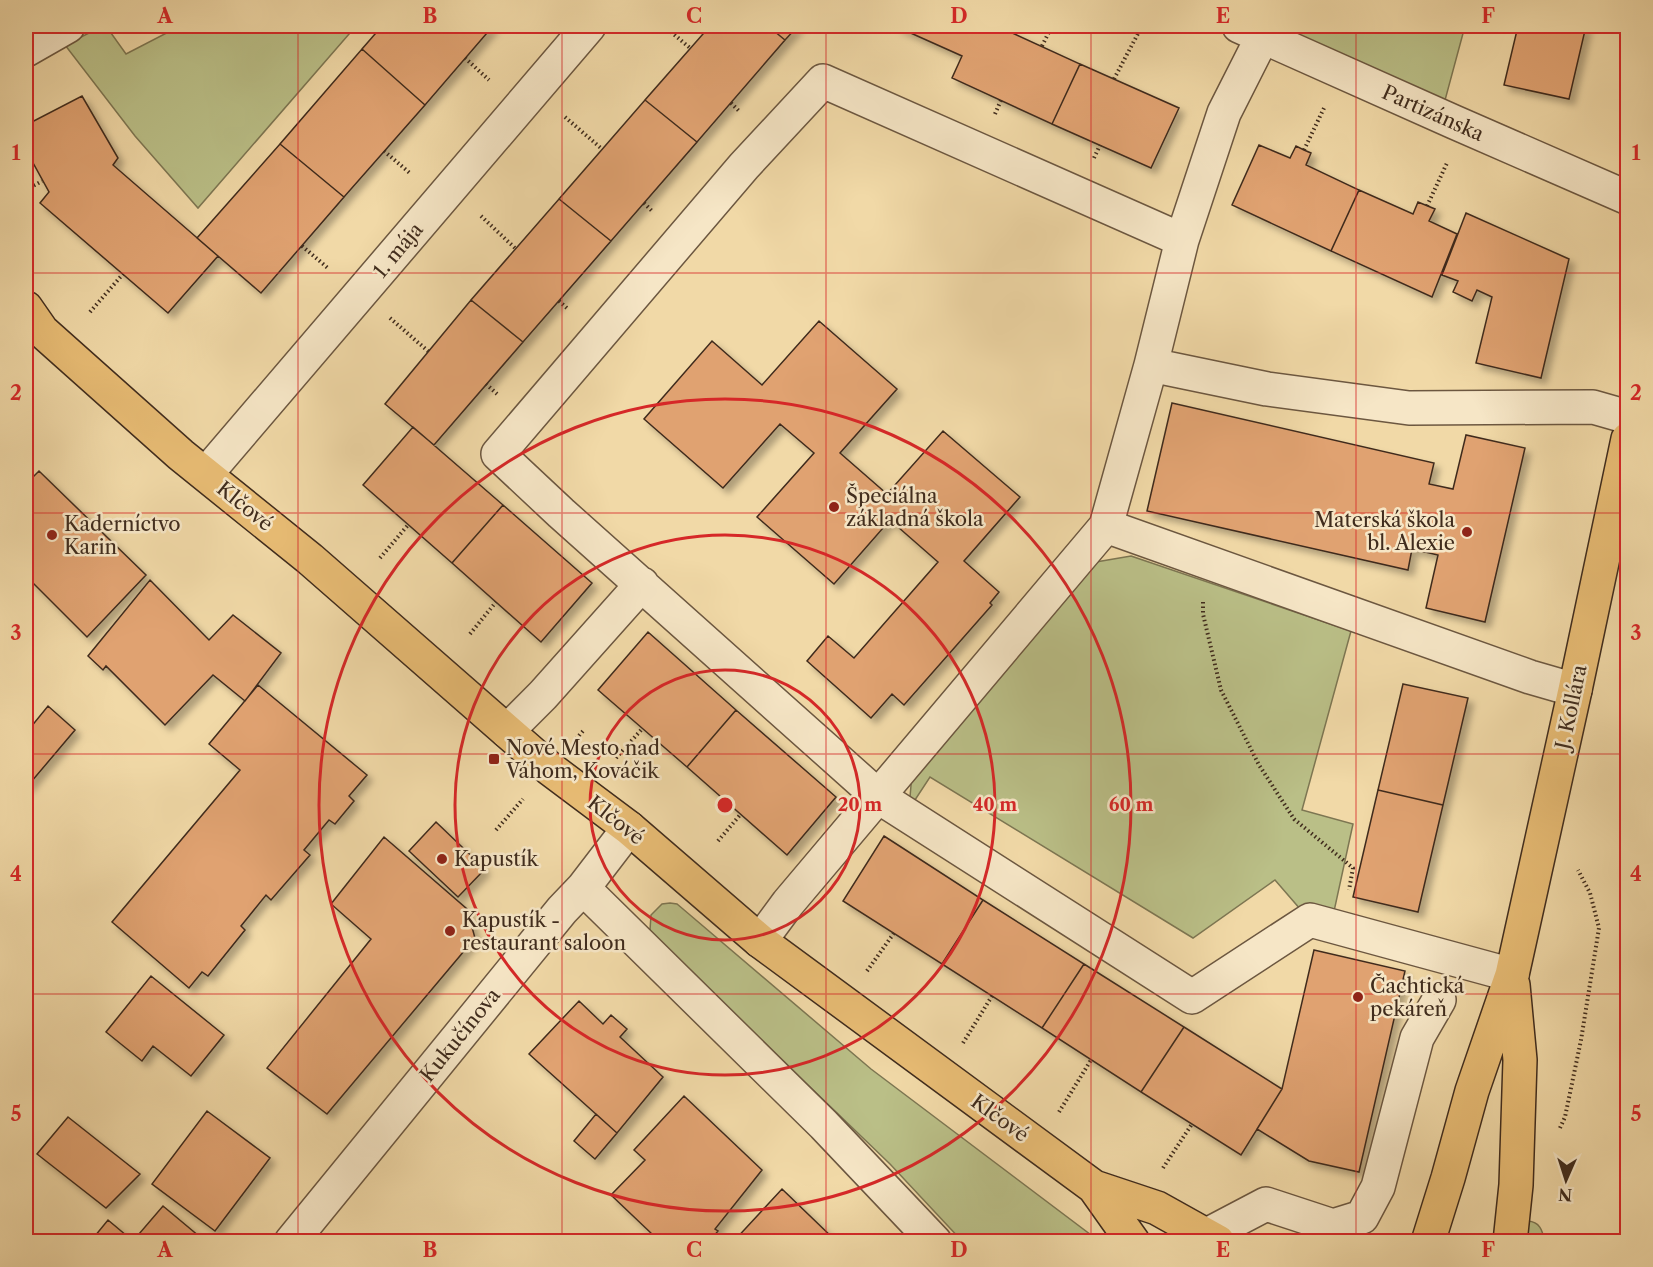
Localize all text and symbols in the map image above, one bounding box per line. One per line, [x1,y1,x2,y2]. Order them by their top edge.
text: A [156,4,173,28]
text: B [423,4,438,28]
text: C [686,4,702,28]
text: D [950,4,968,28]
text: E [1216,4,1230,28]
text: F [1481,4,1495,28]
street label: Partizánska [1378,80,1488,146]
text: 1 [12,141,21,165]
text: 1 [1632,141,1641,165]
street label: 1. mája [368,217,428,282]
text: 2 [10,381,22,405]
text: 2 [1630,381,1642,405]
street label: Klčové [212,476,278,536]
place label: Špeciálna základná škola [846,483,984,531]
marker: Špeciálna základná škola [827,500,841,514]
place label: Materská škola bl. Alexie [1314,508,1455,555]
place label: Kaderníctvo Karin [64,512,181,559]
marker: Materská škola bl. Alexie [1460,525,1474,539]
marker: Kaderníctvo Karin [45,528,59,542]
text: 3 [10,621,22,645]
text: 3 [1630,621,1642,645]
street label: J. Kollára [1550,662,1592,754]
place label: Nové Mesto nad Váhom, Kováčik [505,736,660,783]
marker: Nové Mesto nad Váhom, Kováčik [487,752,501,766]
street label: Klčové [583,790,649,850]
text: 20 m [838,794,882,816]
text: 40 m [973,794,1017,816]
text: 60 m [1109,794,1153,816]
centre of rings [715,795,735,815]
place label: Kapustík [454,847,540,871]
marker: Kapustík [435,852,449,866]
text: 4 [10,862,22,886]
text: 4 [1630,862,1642,886]
place label: Kapustík - restaurant saloon [462,908,626,955]
marker: Kapustík - restaurant saloon [443,924,457,938]
place label: Čachtická pekáreň [1370,973,1465,1021]
street label: Kukučínova [415,983,505,1087]
marker: Čachtická pekáreň [1351,990,1365,1004]
street label: Klčové [967,1089,1033,1147]
text: 5 [10,1102,22,1126]
text: 5 [1630,1102,1642,1126]
north arrow [1536,1150,1596,1210]
text: N [1558,1185,1573,1205]
text: A [156,1238,173,1262]
text: B [423,1238,438,1262]
text: C [686,1238,702,1262]
text: D [950,1238,968,1262]
text: E [1216,1238,1230,1262]
text: F [1481,1238,1495,1262]

